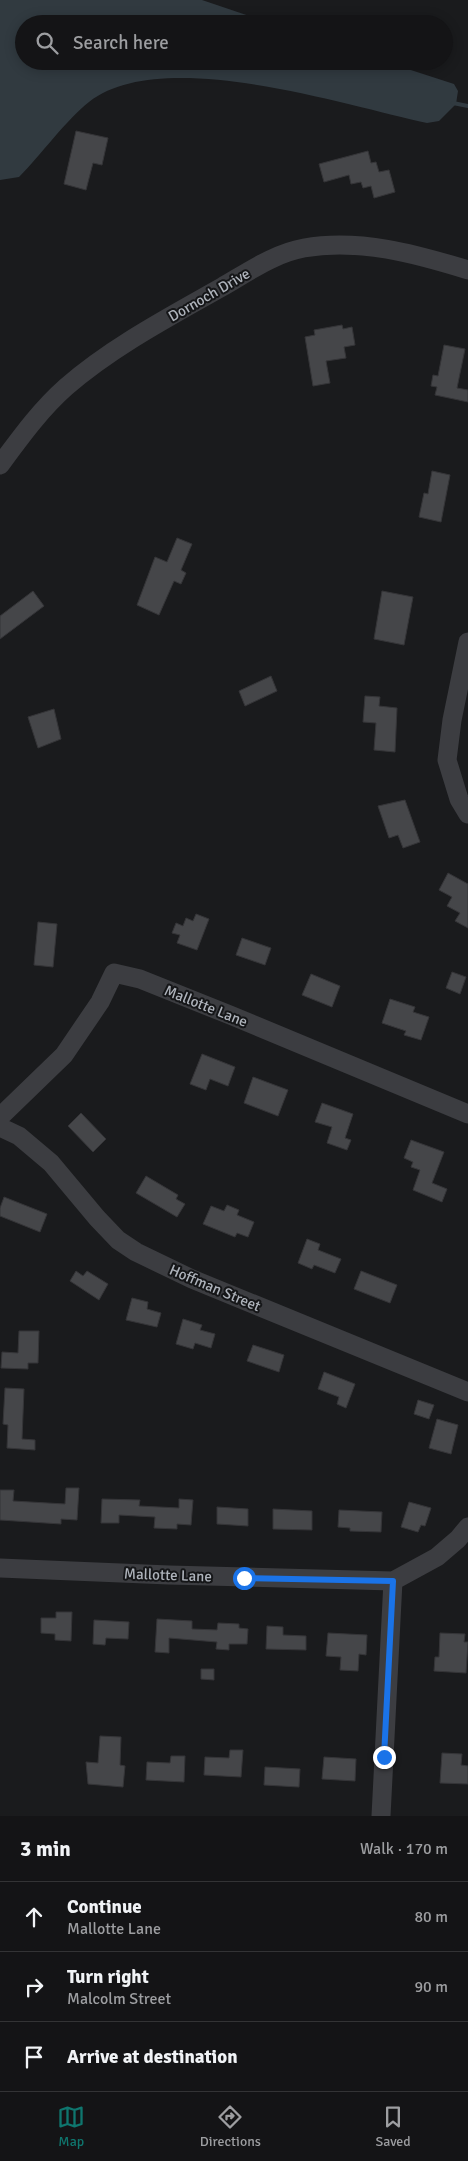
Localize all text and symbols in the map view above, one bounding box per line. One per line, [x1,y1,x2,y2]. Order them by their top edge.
search box [15,15,453,70]
icon: search [33,29,61,57]
text: Search here [73,31,169,55]
street label: Dornoch Drive [165,264,253,326]
street label: Mallotte Lane [162,981,250,1031]
street label: Hoffman Street [167,1261,263,1315]
street label: Mallotte Lane [124,1564,212,1586]
route start [233,1567,256,1590]
route end [373,1746,396,1769]
text: 3 min [20,1836,71,1862]
text: Walk · 170 m [360,1839,448,1859]
text: Continue [67,1895,142,1919]
icon: ahead [20,1903,48,1931]
text: 80 m [414,1907,448,1927]
text: Mallotte Lane [67,1919,161,1939]
text: Turn right [67,1965,149,1989]
icon: right [20,1973,48,2001]
text: 90 m [414,1977,448,1997]
text: Malcolm Street [67,1989,171,2009]
icon: arrive [20,2043,48,2071]
text: Arrive at destination [67,2045,238,2069]
tab: Map [57,2103,85,2150]
tab: Directions [200,2103,261,2150]
tab: Saved [375,2103,411,2150]

